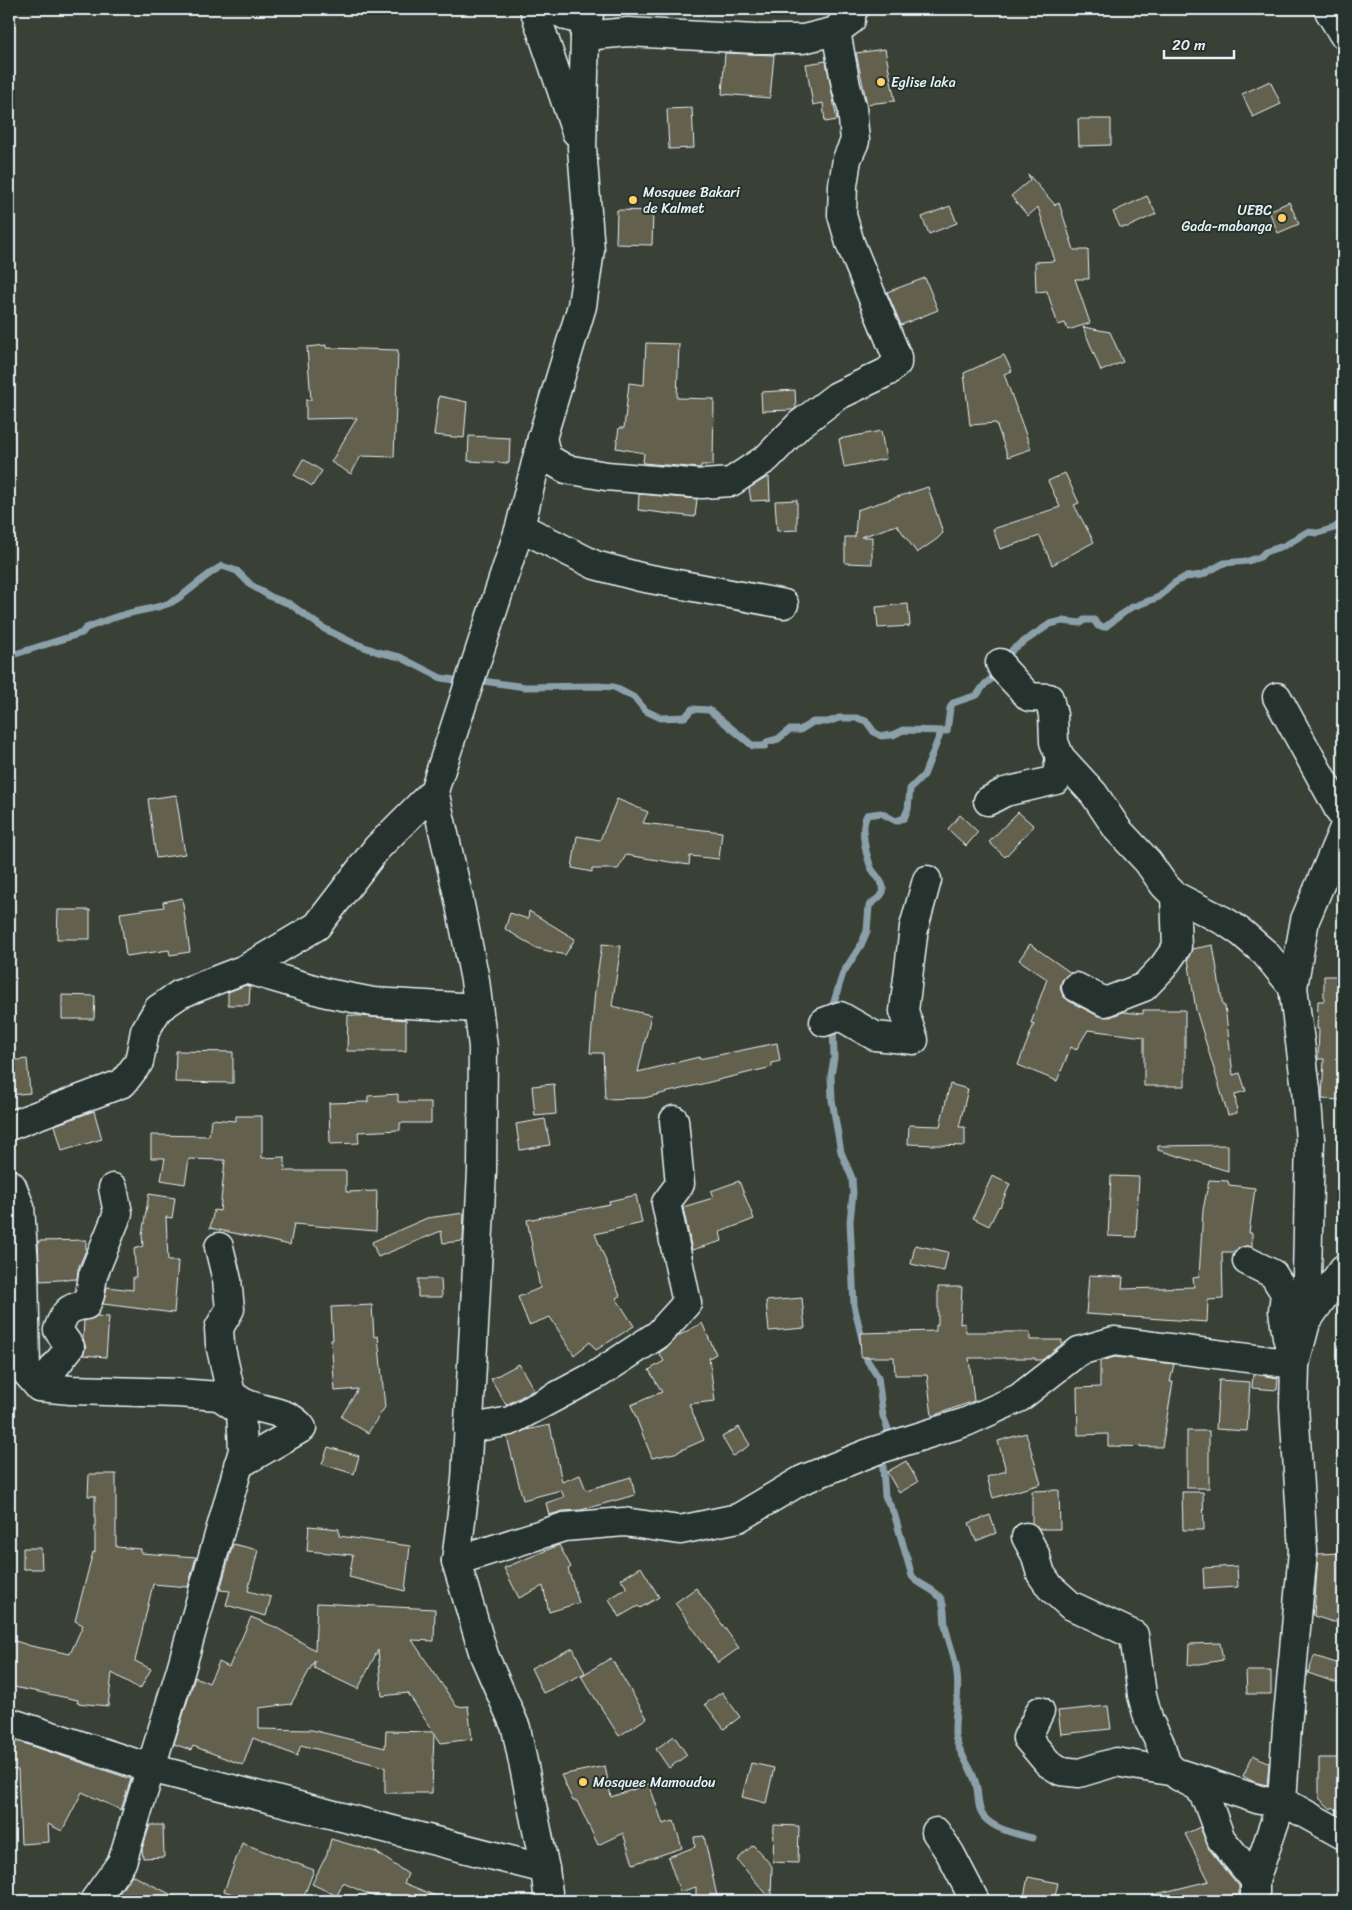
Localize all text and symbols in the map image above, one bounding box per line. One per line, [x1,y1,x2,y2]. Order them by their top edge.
scale bar [1164,28,1234,60]
text: 20 m [1172,32,1206,58]
place label: Eglise laka [891,70,956,95]
marker: Eglise laka [875,76,887,88]
place label: Mosquee Bakari de Kalmet [643,180,741,221]
marker: Mosquee Bakari de Kalmet [627,194,639,206]
place label: UEBC Gada-mabanga [1181,198,1273,239]
marker: UEBC Gada-mabanga [1276,212,1288,224]
place label: Mosquee Mamoudou [593,1770,716,1795]
marker: Mosquee Mamoudou [577,1776,589,1788]

